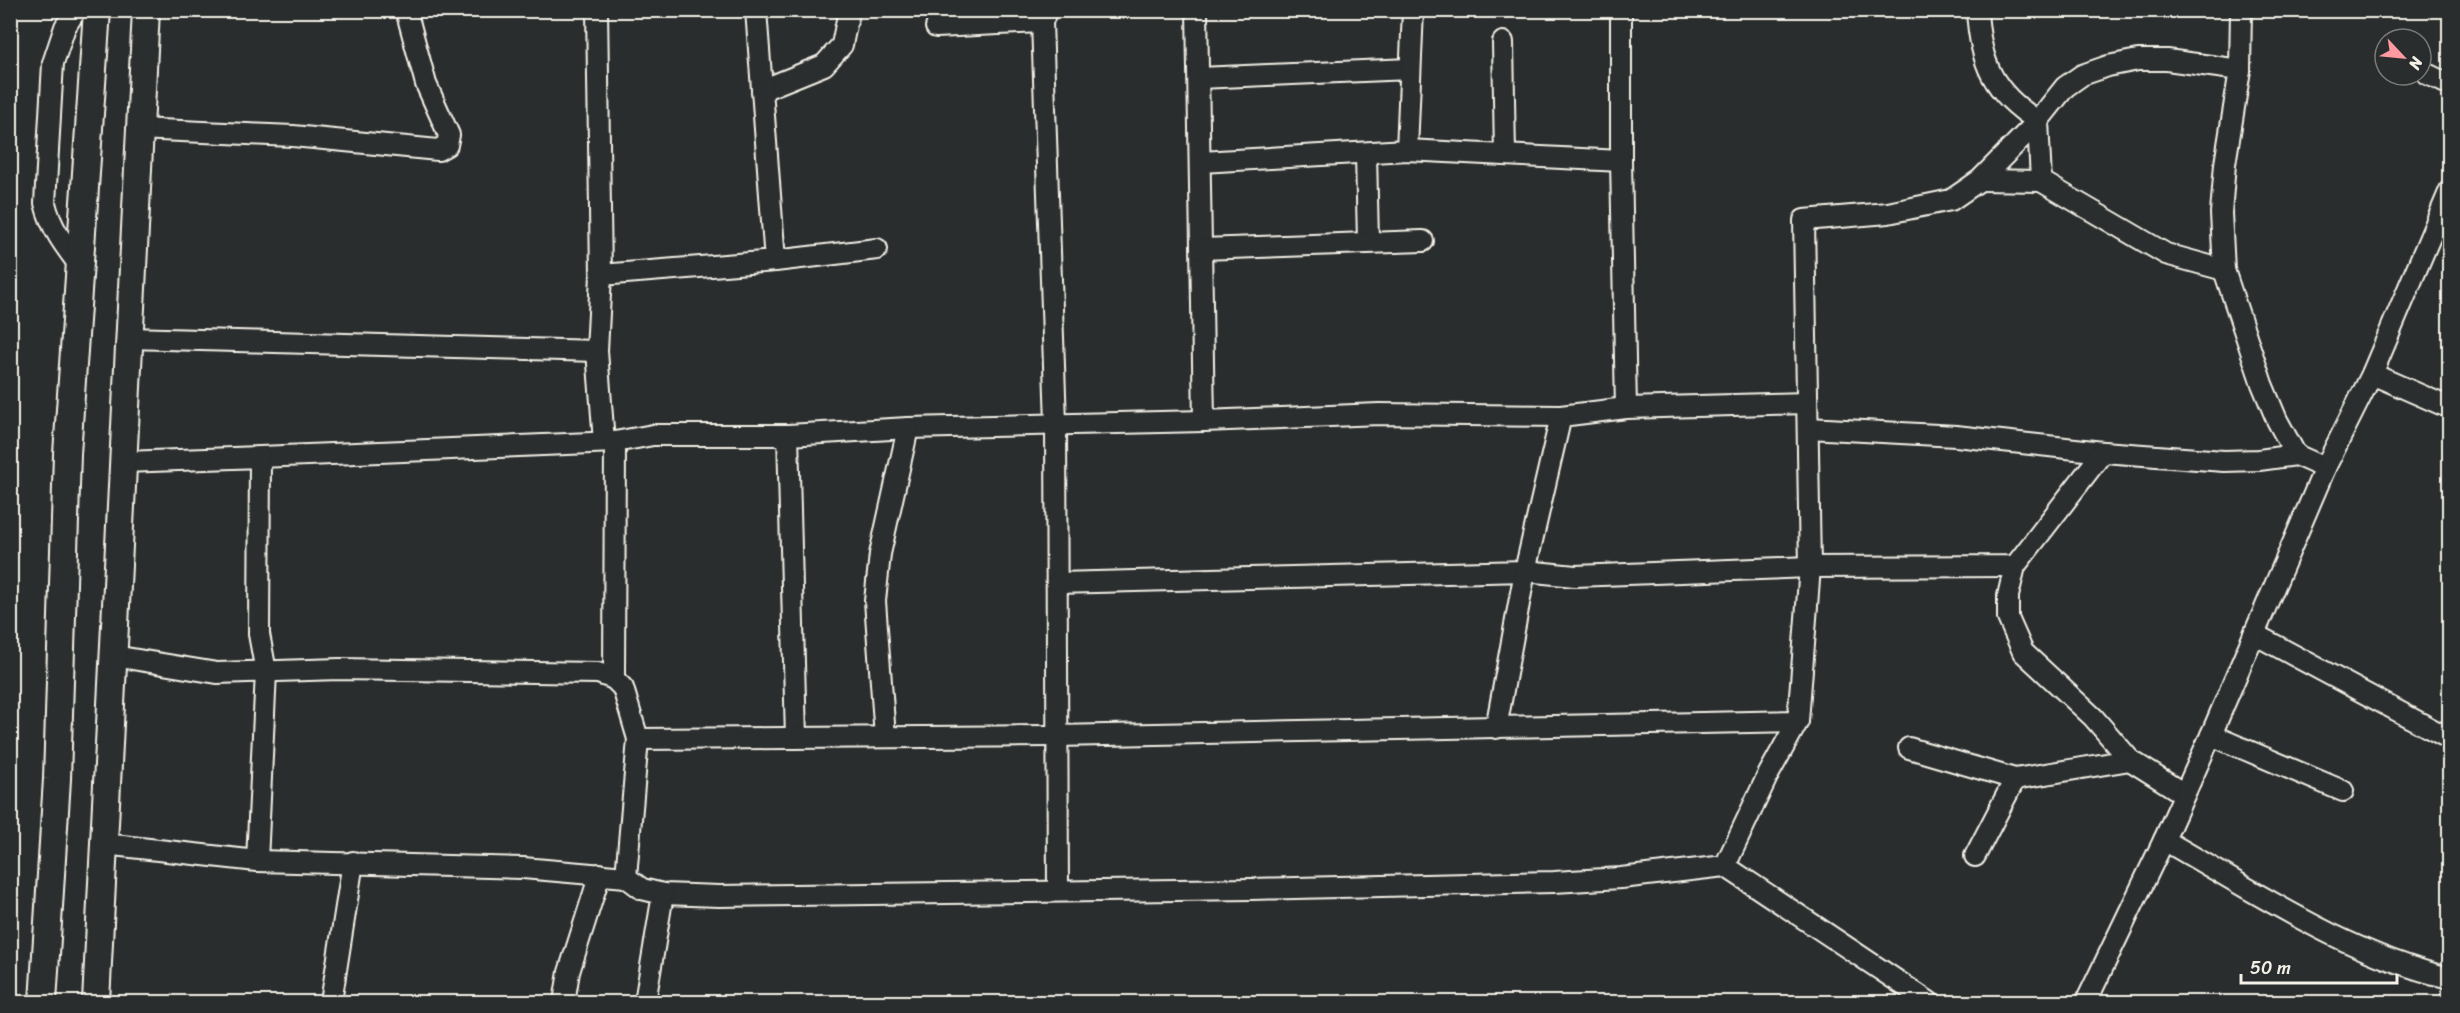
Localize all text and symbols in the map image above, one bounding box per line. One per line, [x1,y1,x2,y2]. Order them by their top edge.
north arrow [2373,27,2433,87]
text: N [2400,51,2432,76]
scale bar [2241,947,2397,985]
text: 50 m [2250,952,2291,984]

